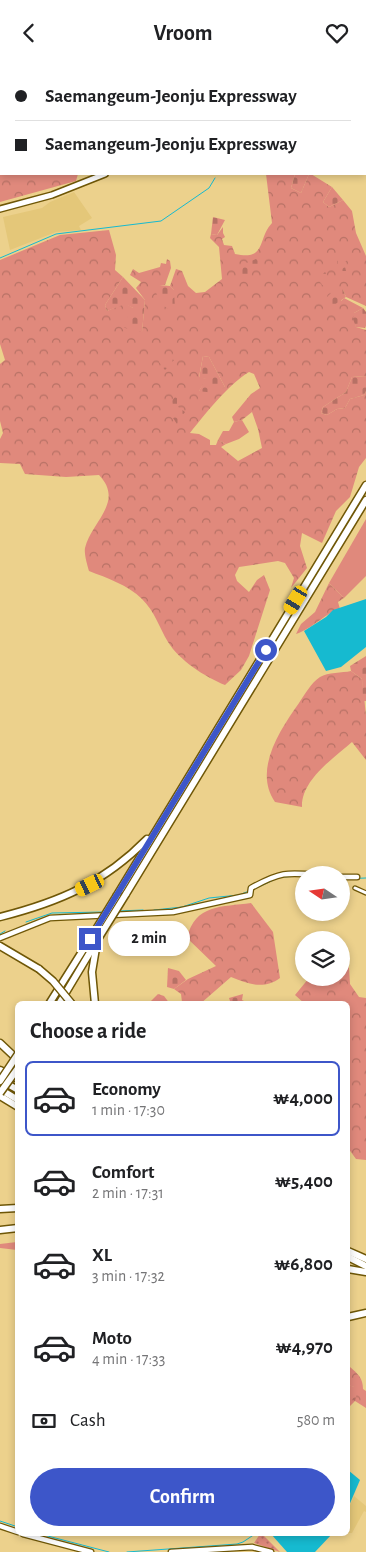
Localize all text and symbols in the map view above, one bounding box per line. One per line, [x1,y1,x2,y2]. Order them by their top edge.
icon: back [15,19,43,47]
icon: heart [323,19,351,47]
text: Vroom [154,22,212,44]
text: Saemangeum-Jeonju Expressway [45,87,297,106]
text: Saemangeum-Jeonju Expressway [45,135,297,154]
car [281,583,310,617]
route start [255,639,277,661]
north arrow [295,866,350,921]
map controls [295,866,350,986]
car [73,872,106,898]
callout: 2 min [108,921,190,957]
route end [79,928,101,950]
text: 2 min [131,930,167,946]
button: layers [295,931,350,986]
text: Choose a ride [30,1020,146,1042]
icon: car [32,1076,77,1121]
text: Economy [92,1080,161,1099]
text: ₩4,000 [273,1089,333,1108]
text: 1 min · 17:30 [92,1102,165,1118]
icon: car [32,1159,77,1204]
text: Comfort [92,1163,154,1182]
text: ₩5,400 [275,1172,333,1191]
text: 2 min · 17:31 [92,1185,164,1201]
icon: car [32,1242,77,1287]
text: XL [92,1246,112,1265]
text: ₩6,800 [274,1255,333,1274]
text: 3 min · 17:32 [92,1268,165,1284]
icon: car [32,1325,77,1370]
text: Moto [92,1329,132,1348]
text: ₩4,970 [276,1338,333,1357]
text: 4 min · 17:33 [92,1351,165,1367]
icon: cash [30,1407,58,1435]
text: Cash [70,1411,106,1430]
text: 580 m [297,1412,335,1428]
button: Confirm [30,1468,335,1526]

